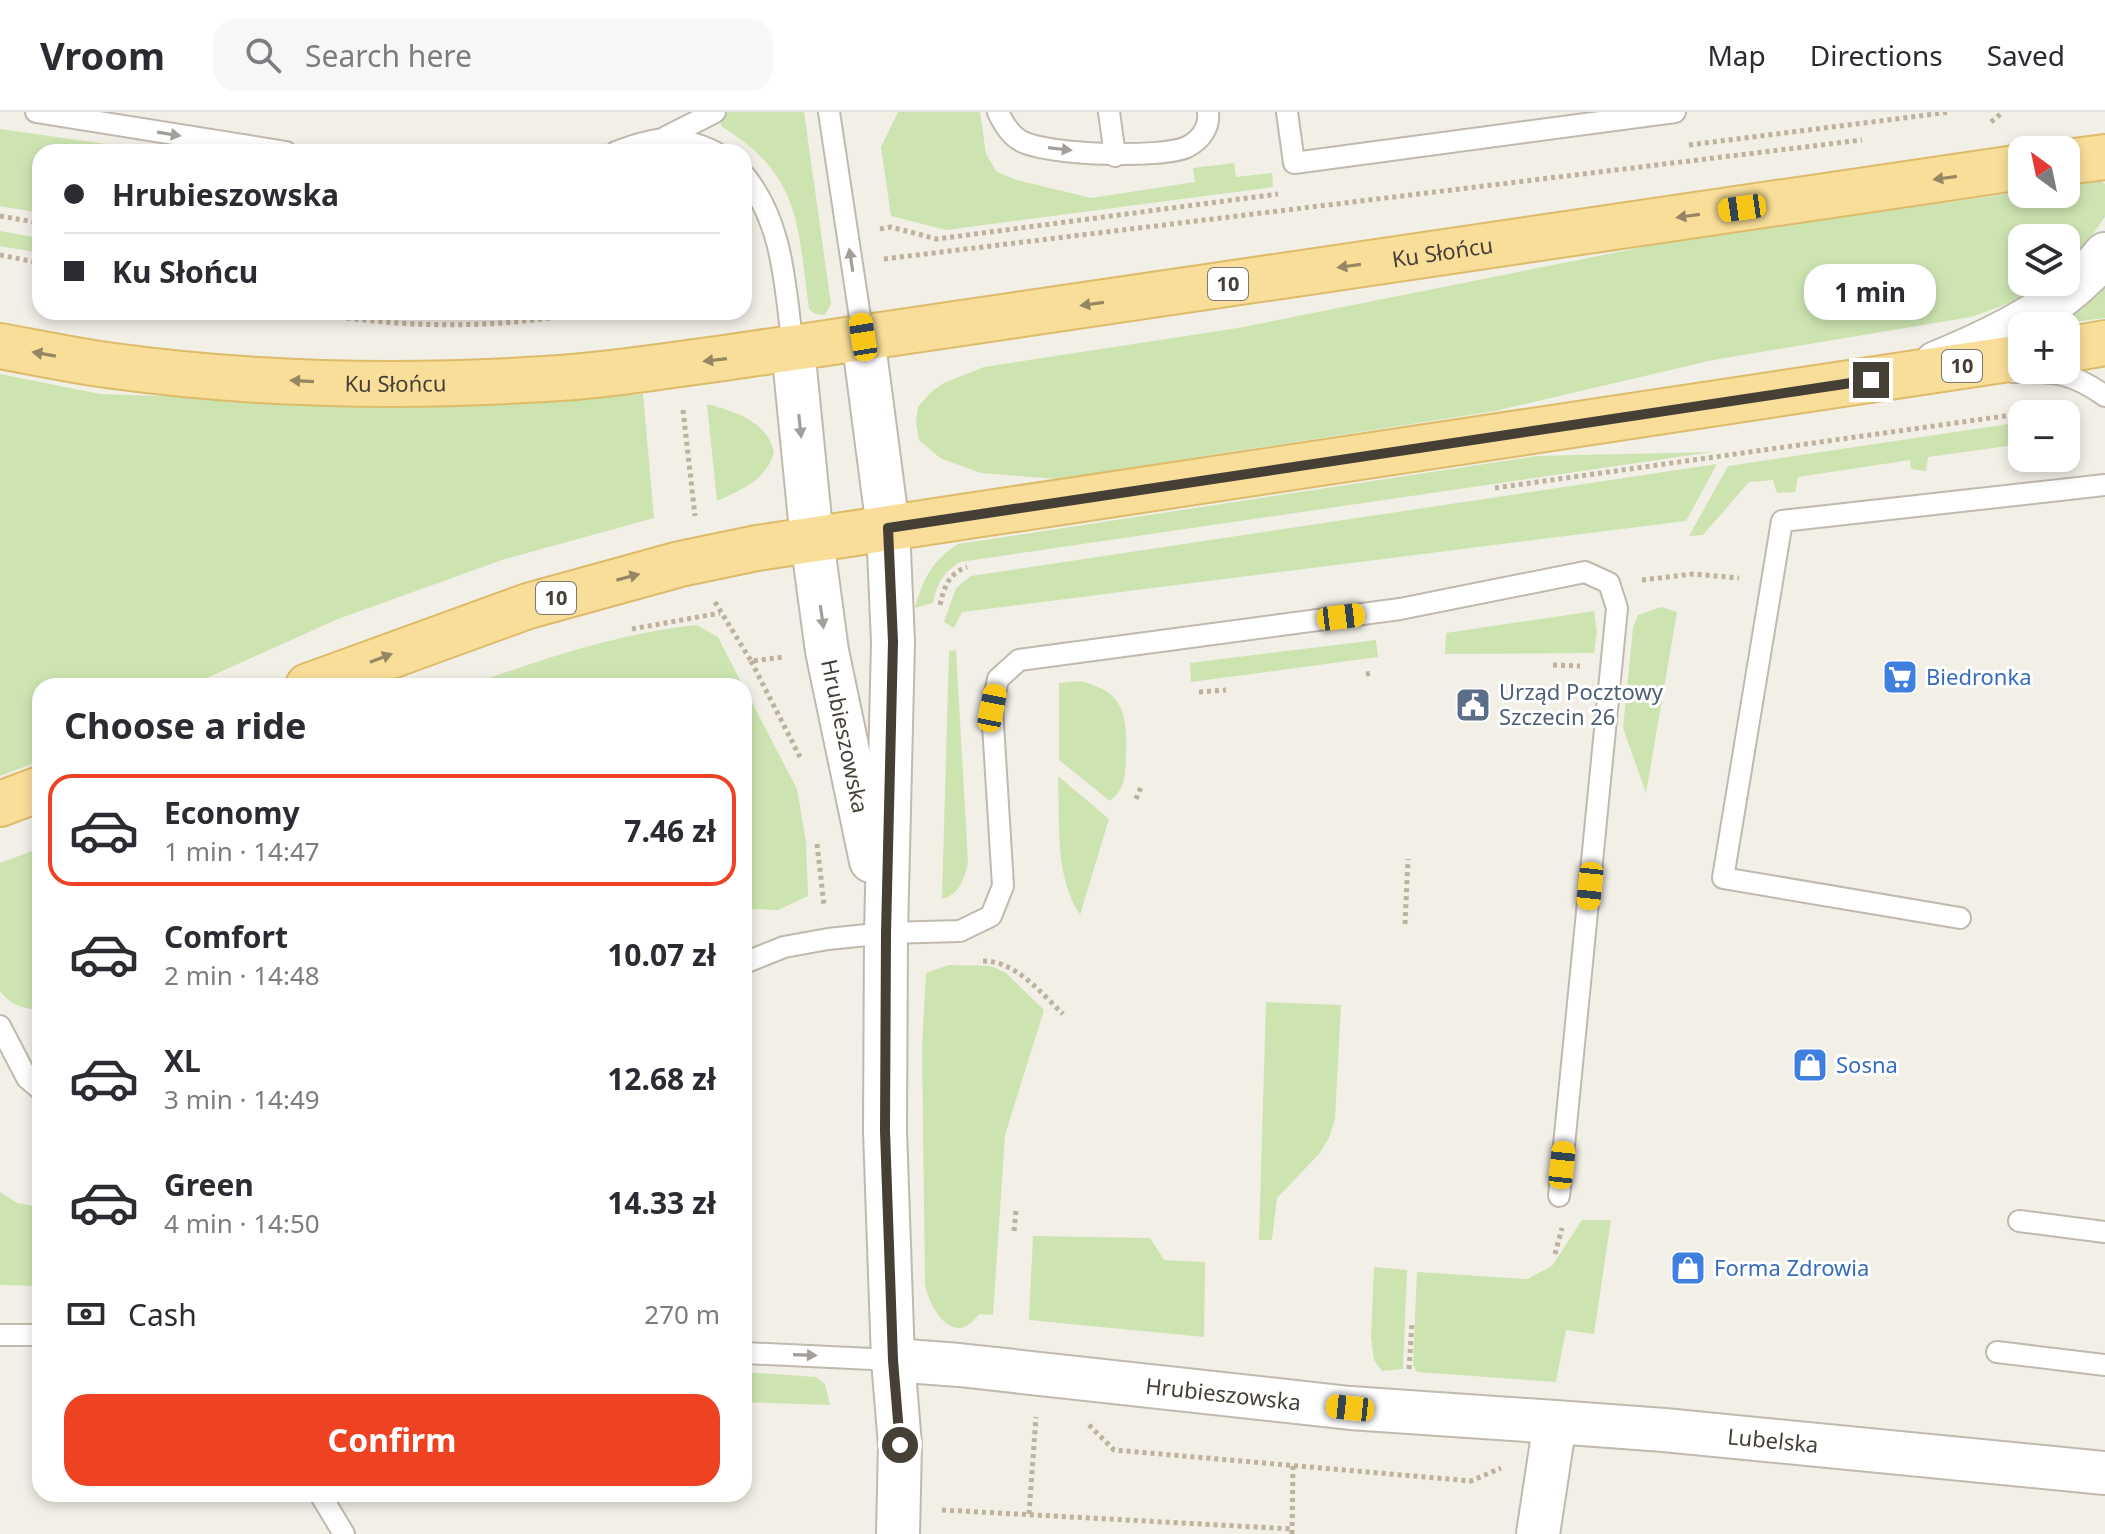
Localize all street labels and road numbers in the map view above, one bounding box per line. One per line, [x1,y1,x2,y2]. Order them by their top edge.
street label: Ku Słońcu [1390,229,1495,274]
road number: 10 [1208,268,1248,300]
road number: 10 [1942,350,1982,382]
street label: Ku Słońcu [344,367,447,398]
road number: 10 [536,582,576,614]
street label: Hrubieszowska [815,656,877,816]
street label: Hrubieszowska [1144,1370,1303,1417]
street label: Lubelska [1726,1420,1820,1459]

